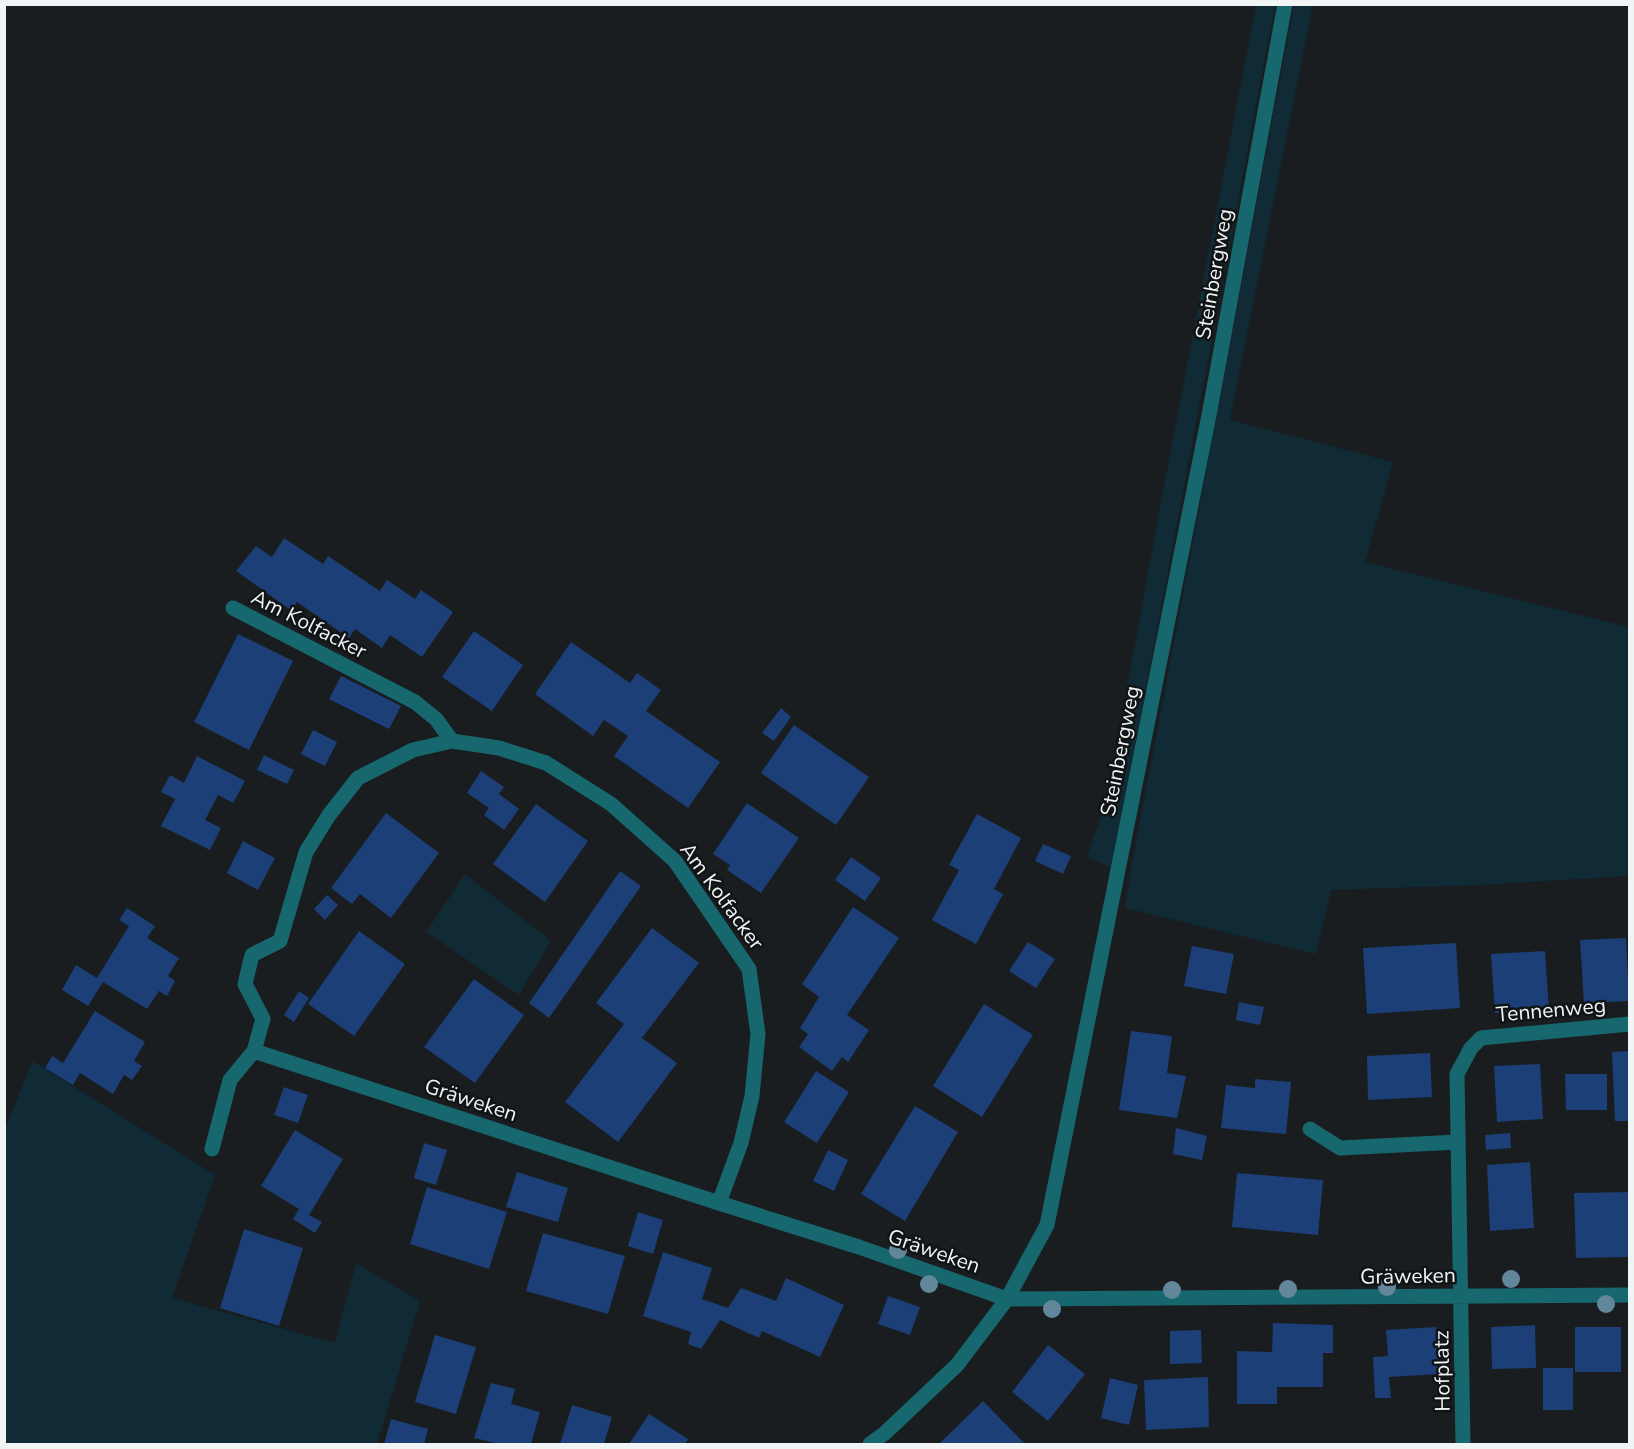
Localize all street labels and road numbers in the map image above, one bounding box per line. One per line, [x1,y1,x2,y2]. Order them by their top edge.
street label: Steinbergweg [1189,206,1239,342]
street label: Am Kolfacker [247,583,372,665]
street label: Steinbergweg [1094,683,1146,819]
street label: Am Kolfacker [674,837,771,956]
street label: Tennenweg [1495,991,1607,1029]
street label: Gräweken [421,1072,521,1128]
street label: Gräweken [884,1222,984,1280]
street label: Gräweken [1360,1261,1456,1291]
street label: Hofplatz [1427,1330,1457,1412]

